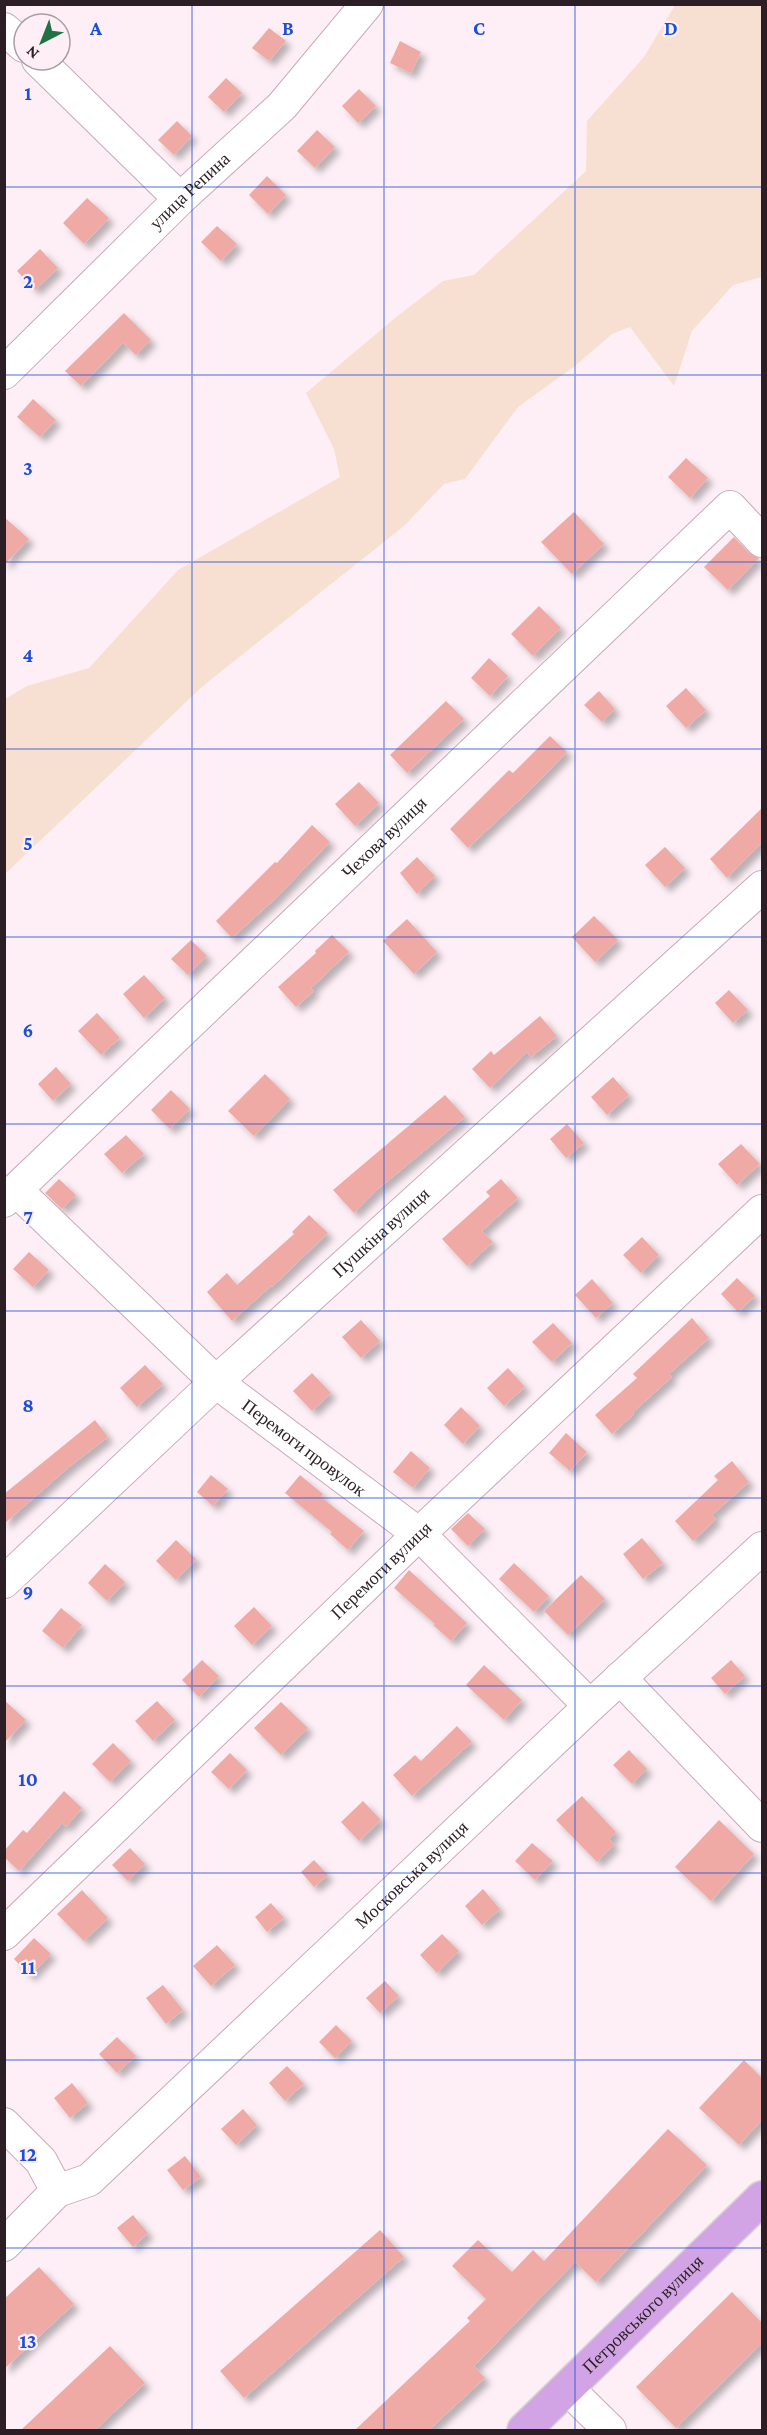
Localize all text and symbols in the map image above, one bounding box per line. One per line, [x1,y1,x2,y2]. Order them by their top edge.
north arrow [12,12,72,72]
text: A [89,17,103,39]
text: B [282,17,294,39]
text: C [473,17,485,39]
text: D [664,17,678,39]
text: N [22,43,42,63]
text: 1 [24,82,32,104]
street label: улица Репина [145,149,234,233]
text: 2 [23,270,33,292]
text: 3 [23,457,33,479]
text: 4 [23,644,34,666]
street label: Чехова вулиця [338,793,431,882]
text: 5 [23,832,33,854]
text: 6 [23,1019,33,1041]
street label: Пушкіна вулиця [328,1184,433,1281]
text: 7 [23,1206,33,1228]
text: 8 [22,1394,34,1416]
street label: Перемоги провулок [238,1395,370,1501]
street label: Перемоги вулиця [327,1518,436,1623]
text: 9 [23,1581,33,1603]
text: 10 [18,1768,38,1790]
street label: Московська вулиця [351,1817,472,1933]
text: 11 [21,1956,36,1978]
text: 12 [19,2143,37,2165]
street label: Петровського вулиця [578,2251,707,2377]
text: 13 [19,2330,37,2352]

